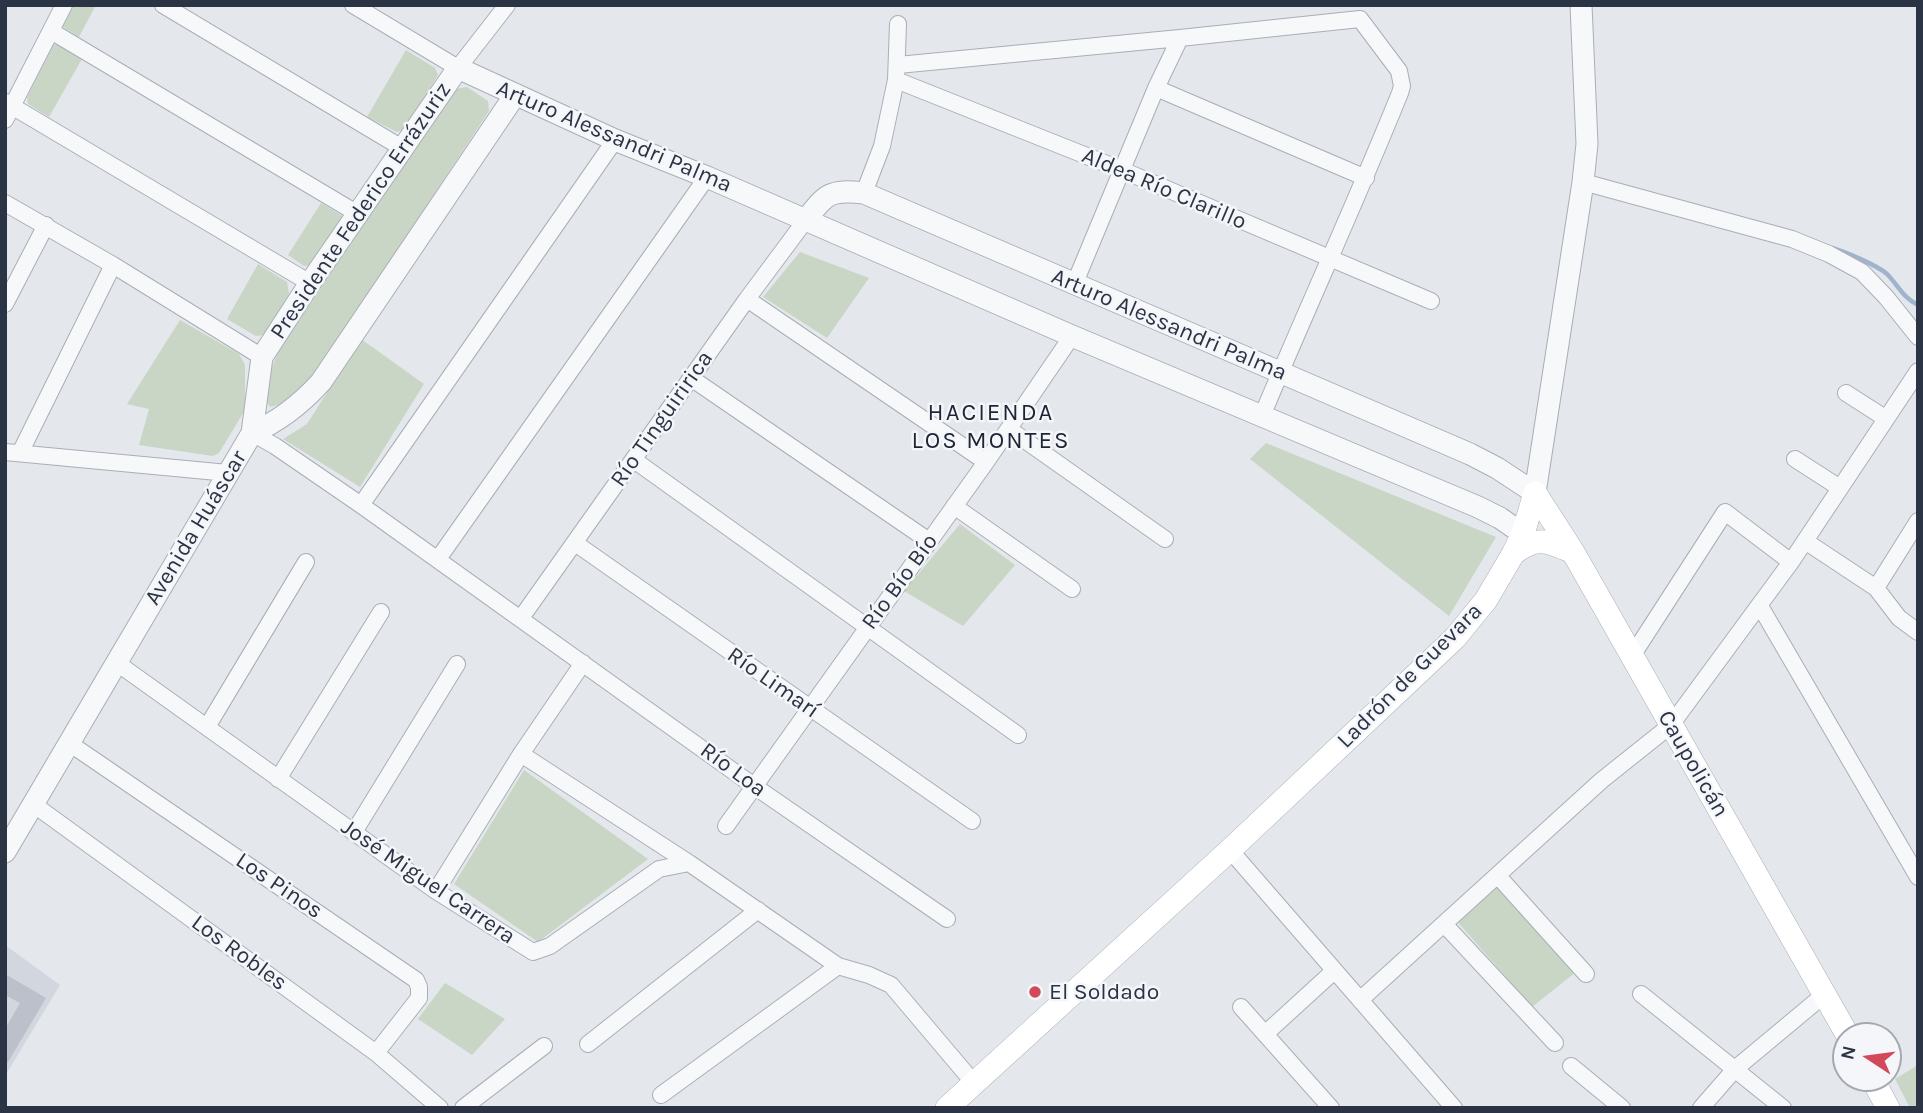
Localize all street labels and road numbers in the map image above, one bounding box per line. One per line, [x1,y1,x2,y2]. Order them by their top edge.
street label: Arturo Alessandri Palma [492,75,736,199]
street label: Presidente Federico Errázuriz [265,77,457,345]
street label: Aldea Río Clarillo [1078,142,1250,236]
street label: Arturo Alessandri Palma [1047,263,1291,387]
street label: Río Tinguiririca [605,346,719,492]
street label: Avenida Huáscar [139,446,253,610]
street label: Río Bío Bío [856,529,944,635]
street label: Ladrón de Guevara [1332,598,1488,754]
street label: Río Limarí [722,641,824,725]
street label: Caupolicán [1651,706,1735,822]
street label: Río Loa [695,737,771,803]
street label: José Miguel Carrera [336,813,520,951]
street label: Los Pinos [230,847,328,925]
street label: Los Robles [186,909,292,997]

